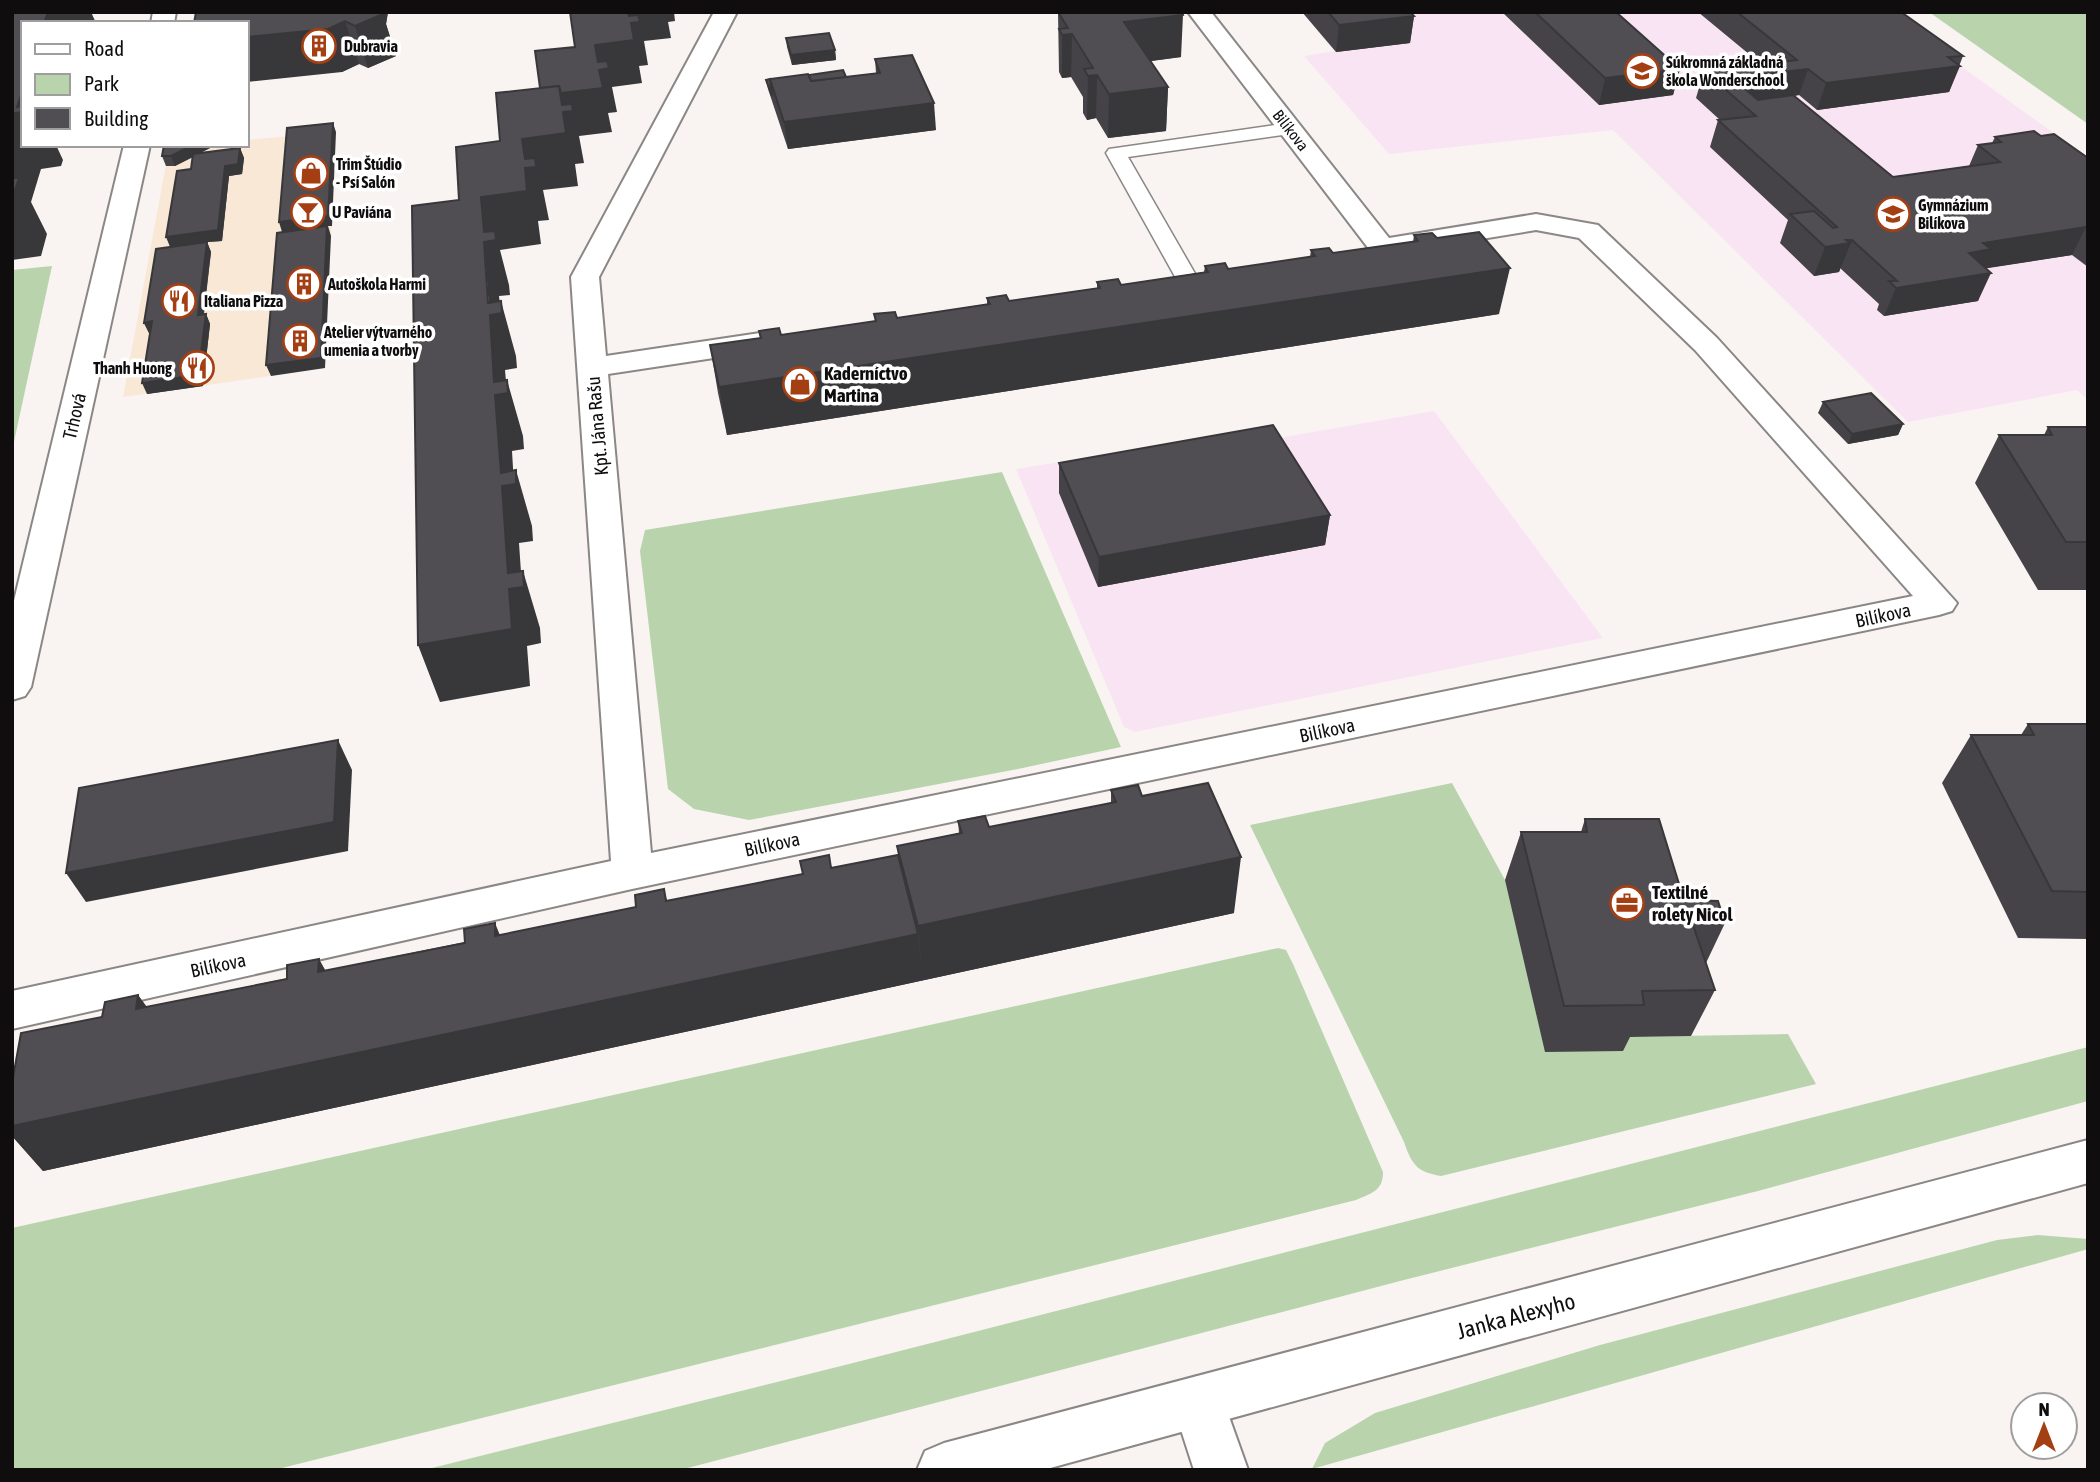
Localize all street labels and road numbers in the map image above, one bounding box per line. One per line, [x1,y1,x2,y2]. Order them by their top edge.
street label: Bilíkova [1269,106,1313,154]
street label: Kpt. Jána Rašu [582,375,612,477]
street label: Trhová [58,391,90,441]
street label: Bilíkova [1853,598,1913,632]
street label: Bilíkova [1297,713,1357,747]
street label: Bilíkova [742,827,802,861]
street label: Bilíkova [188,948,248,982]
street label: Janka Alexyho [1454,1288,1578,1344]

